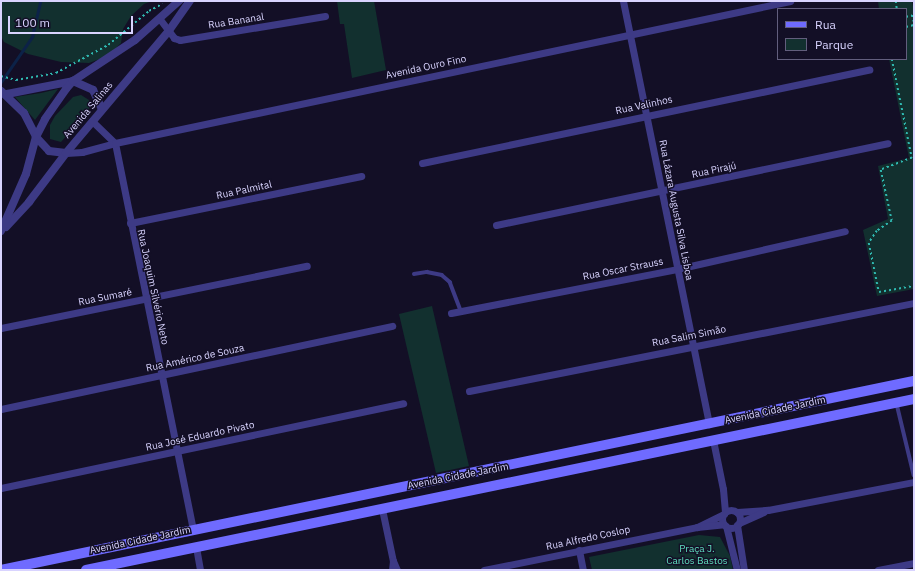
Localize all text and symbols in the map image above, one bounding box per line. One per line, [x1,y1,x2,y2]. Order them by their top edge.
scale bar [10,8,135,34]
legend [777,8,907,60]
street label: Rua Bananal [207,11,265,31]
text: 100 m [15,15,50,30]
text: Rua [815,17,836,32]
text: Parque [815,37,853,52]
street label: Avenida Ouro Fino [385,53,467,81]
street label: Avenida Salinas [61,79,115,141]
street label: Rua Valinhos [614,93,674,117]
street label: Rua Lázara Augusta Silva Lisboa [656,139,696,281]
street label: Rua Pirajú [691,159,737,181]
street label: Rua Palmital [215,178,273,202]
street label: Rua Joaquim Silvério Neto [135,228,171,346]
street label: Rua Oscar Strauss [582,255,664,283]
street label: Rua Sumaré [77,286,133,308]
street label: Rua Salim Simão [651,323,727,349]
street label: Rua Américo de Souza [145,342,245,374]
street label: Avenida Cidade Jardim [723,393,827,427]
street label: Rua José Eduardo Pivato [145,419,255,453]
street label: Avenida Cidade Jardim [406,460,510,492]
street label: Avenida Cidade Jardim [88,523,192,557]
street label: Rua Alfredo Coslop [545,523,631,553]
park label: Praça J. Carlos Bastos [666,542,728,566]

